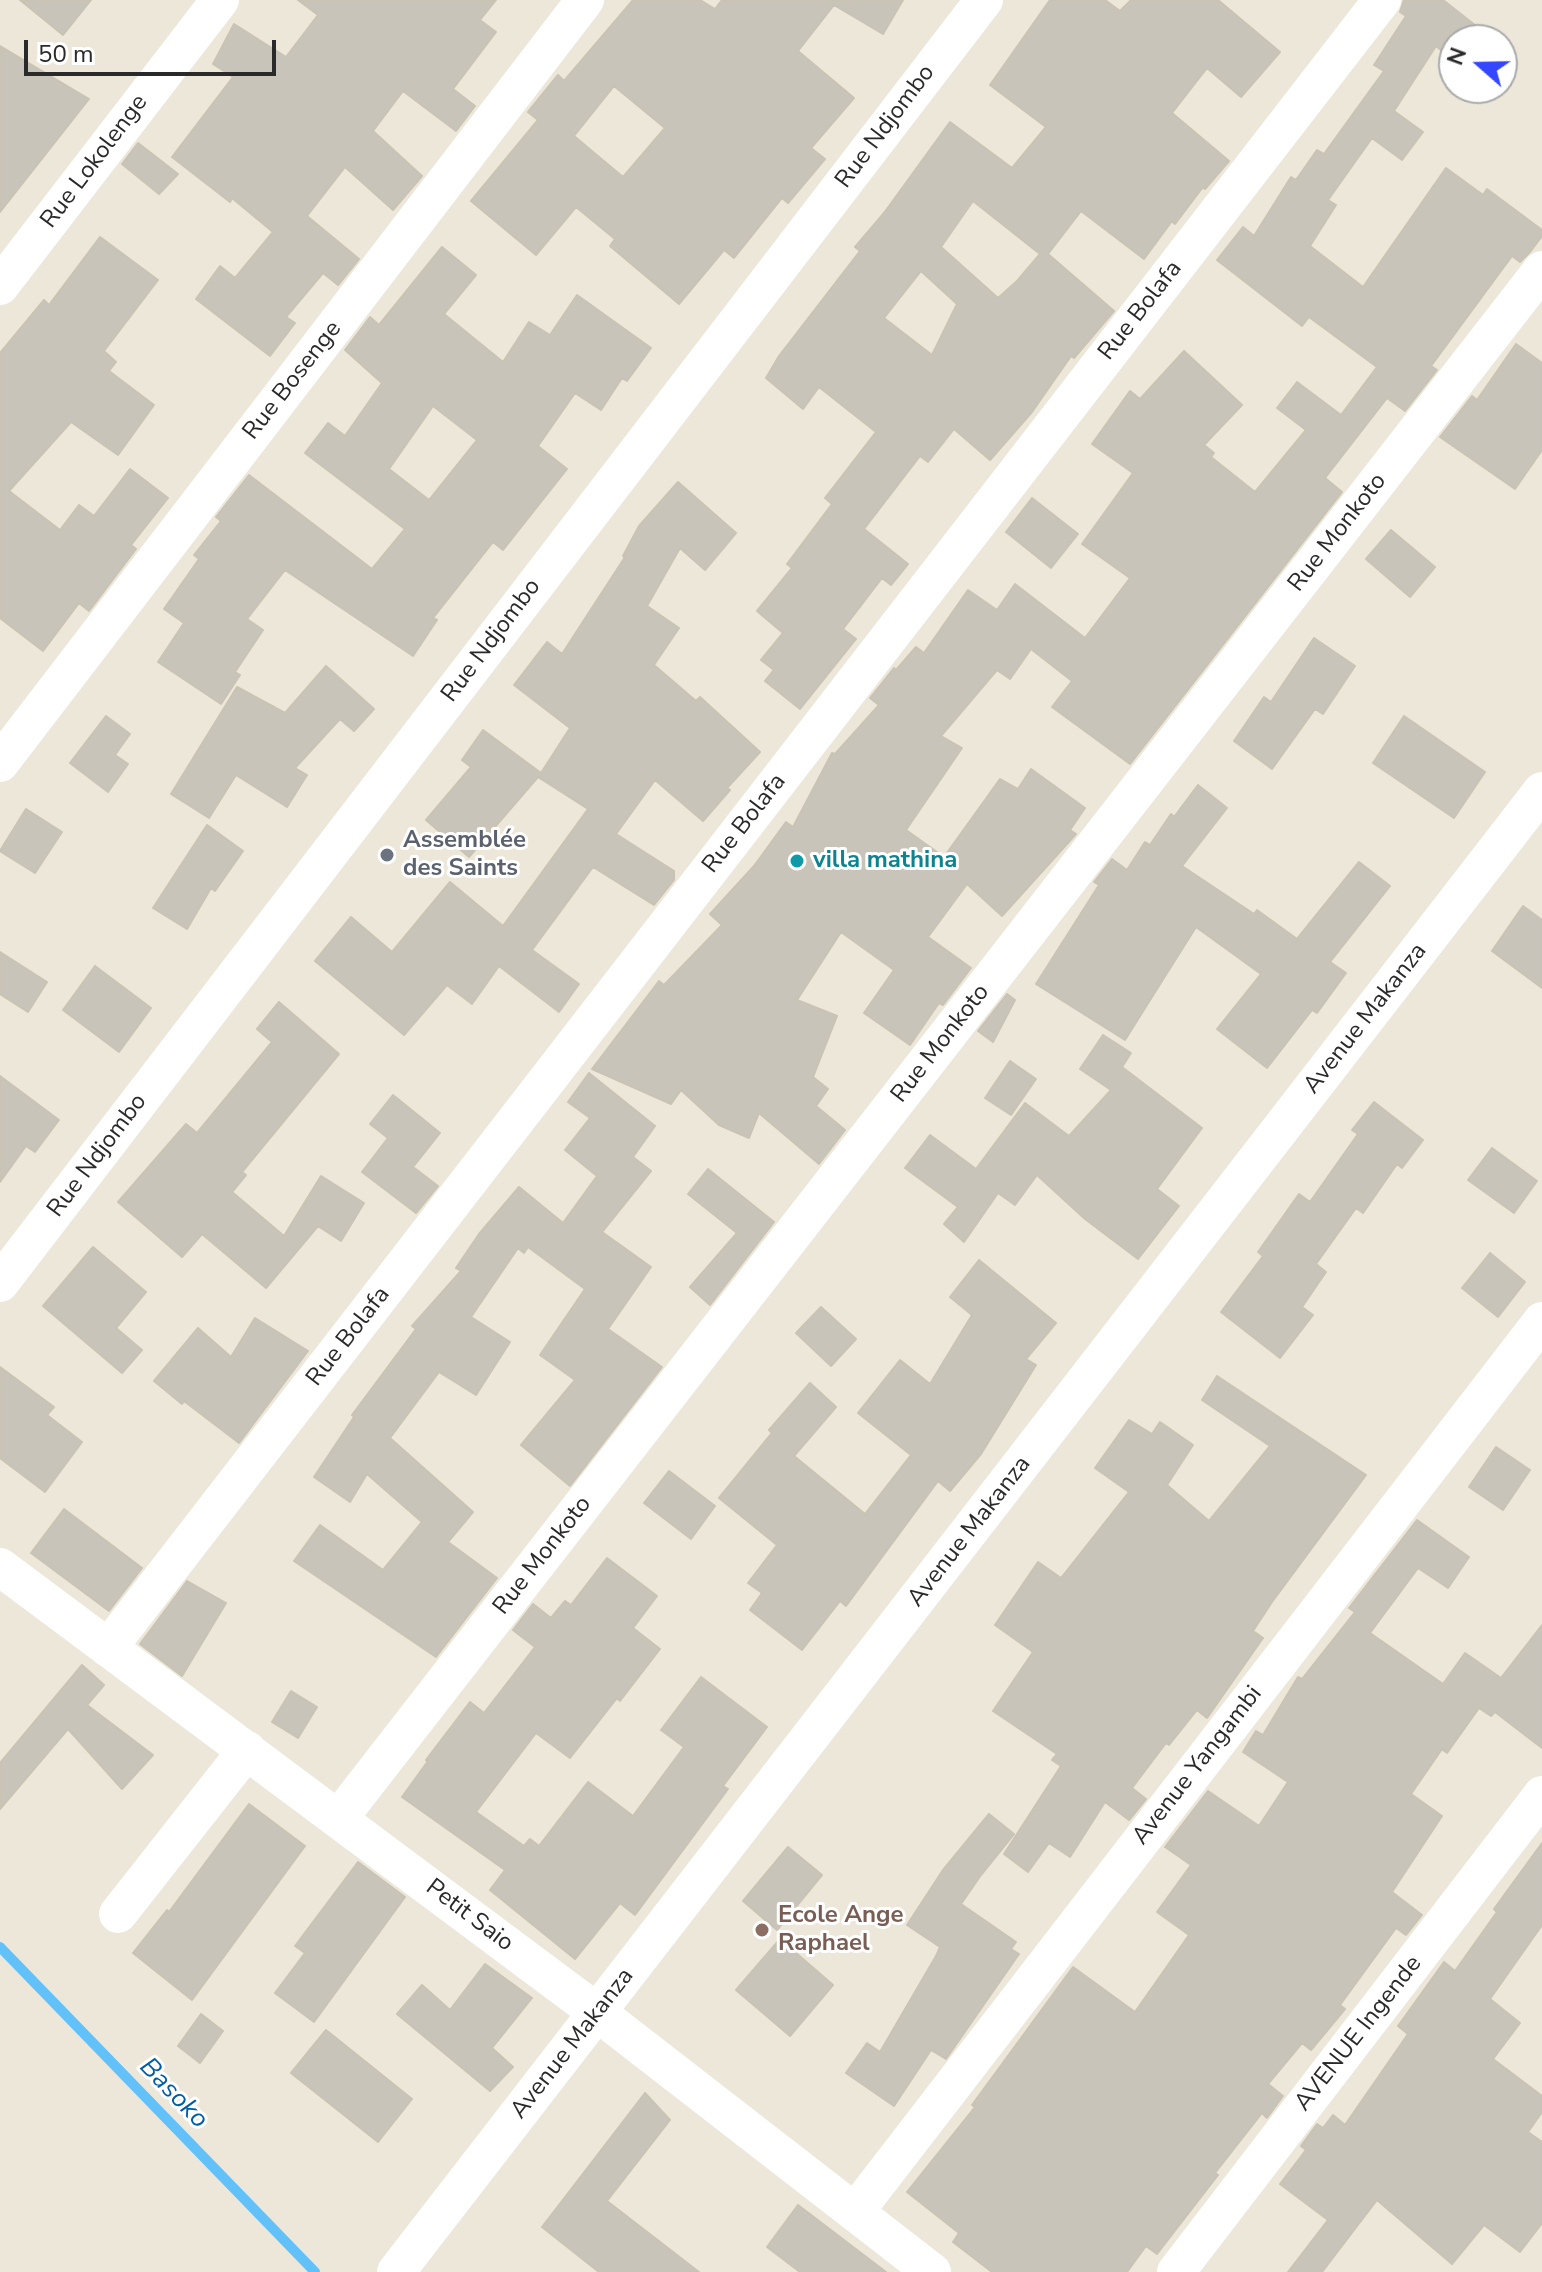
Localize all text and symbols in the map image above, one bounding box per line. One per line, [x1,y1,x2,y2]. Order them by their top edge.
scale bar [28,24,280,74]
north arrow [1438,24,1518,104]
text: 50 m [38,38,94,70]
text: N [1440,44,1474,69]
street label: Rue Ndjombo [830,60,942,194]
street label: Rue Lokolenge [35,89,155,235]
street label: Rue Bolafa [1093,255,1189,367]
street label: Rue Bosenge [238,316,348,446]
street label: Rue Monkoto [1283,468,1393,598]
street label: Rue Ndjombo [436,574,548,708]
street label: Rue Bolafa [697,768,793,880]
place label: Assemblée des Saints [403,827,526,883]
marker: Assemblée des Saints [378,846,396,864]
place label: villa mathina [813,847,957,875]
marker: villa mathina [788,852,806,870]
street label: Avenue Makanza [1298,938,1434,1100]
street label: Rue Monkoto [886,979,996,1109]
street label: Rue Ndjombo [42,1089,154,1223]
street label: Rue Bolafa [301,1281,397,1393]
street label: Avenue Makanza [902,1451,1038,1613]
street label: Rue Monkoto [488,1491,598,1621]
street label: Avenue Yangambi [1127,1681,1269,1851]
street label: Petit Saio [419,1874,519,1958]
place label: Ecole Ange Raphael [778,1902,904,1958]
marker: Ecole Ange Raphael [753,1921,771,1939]
street label: AVENUE Ingende [1289,1951,1429,2117]
street label: Avenue Makanza [505,1963,641,2125]
water label: Basoko [132,2052,214,2136]

